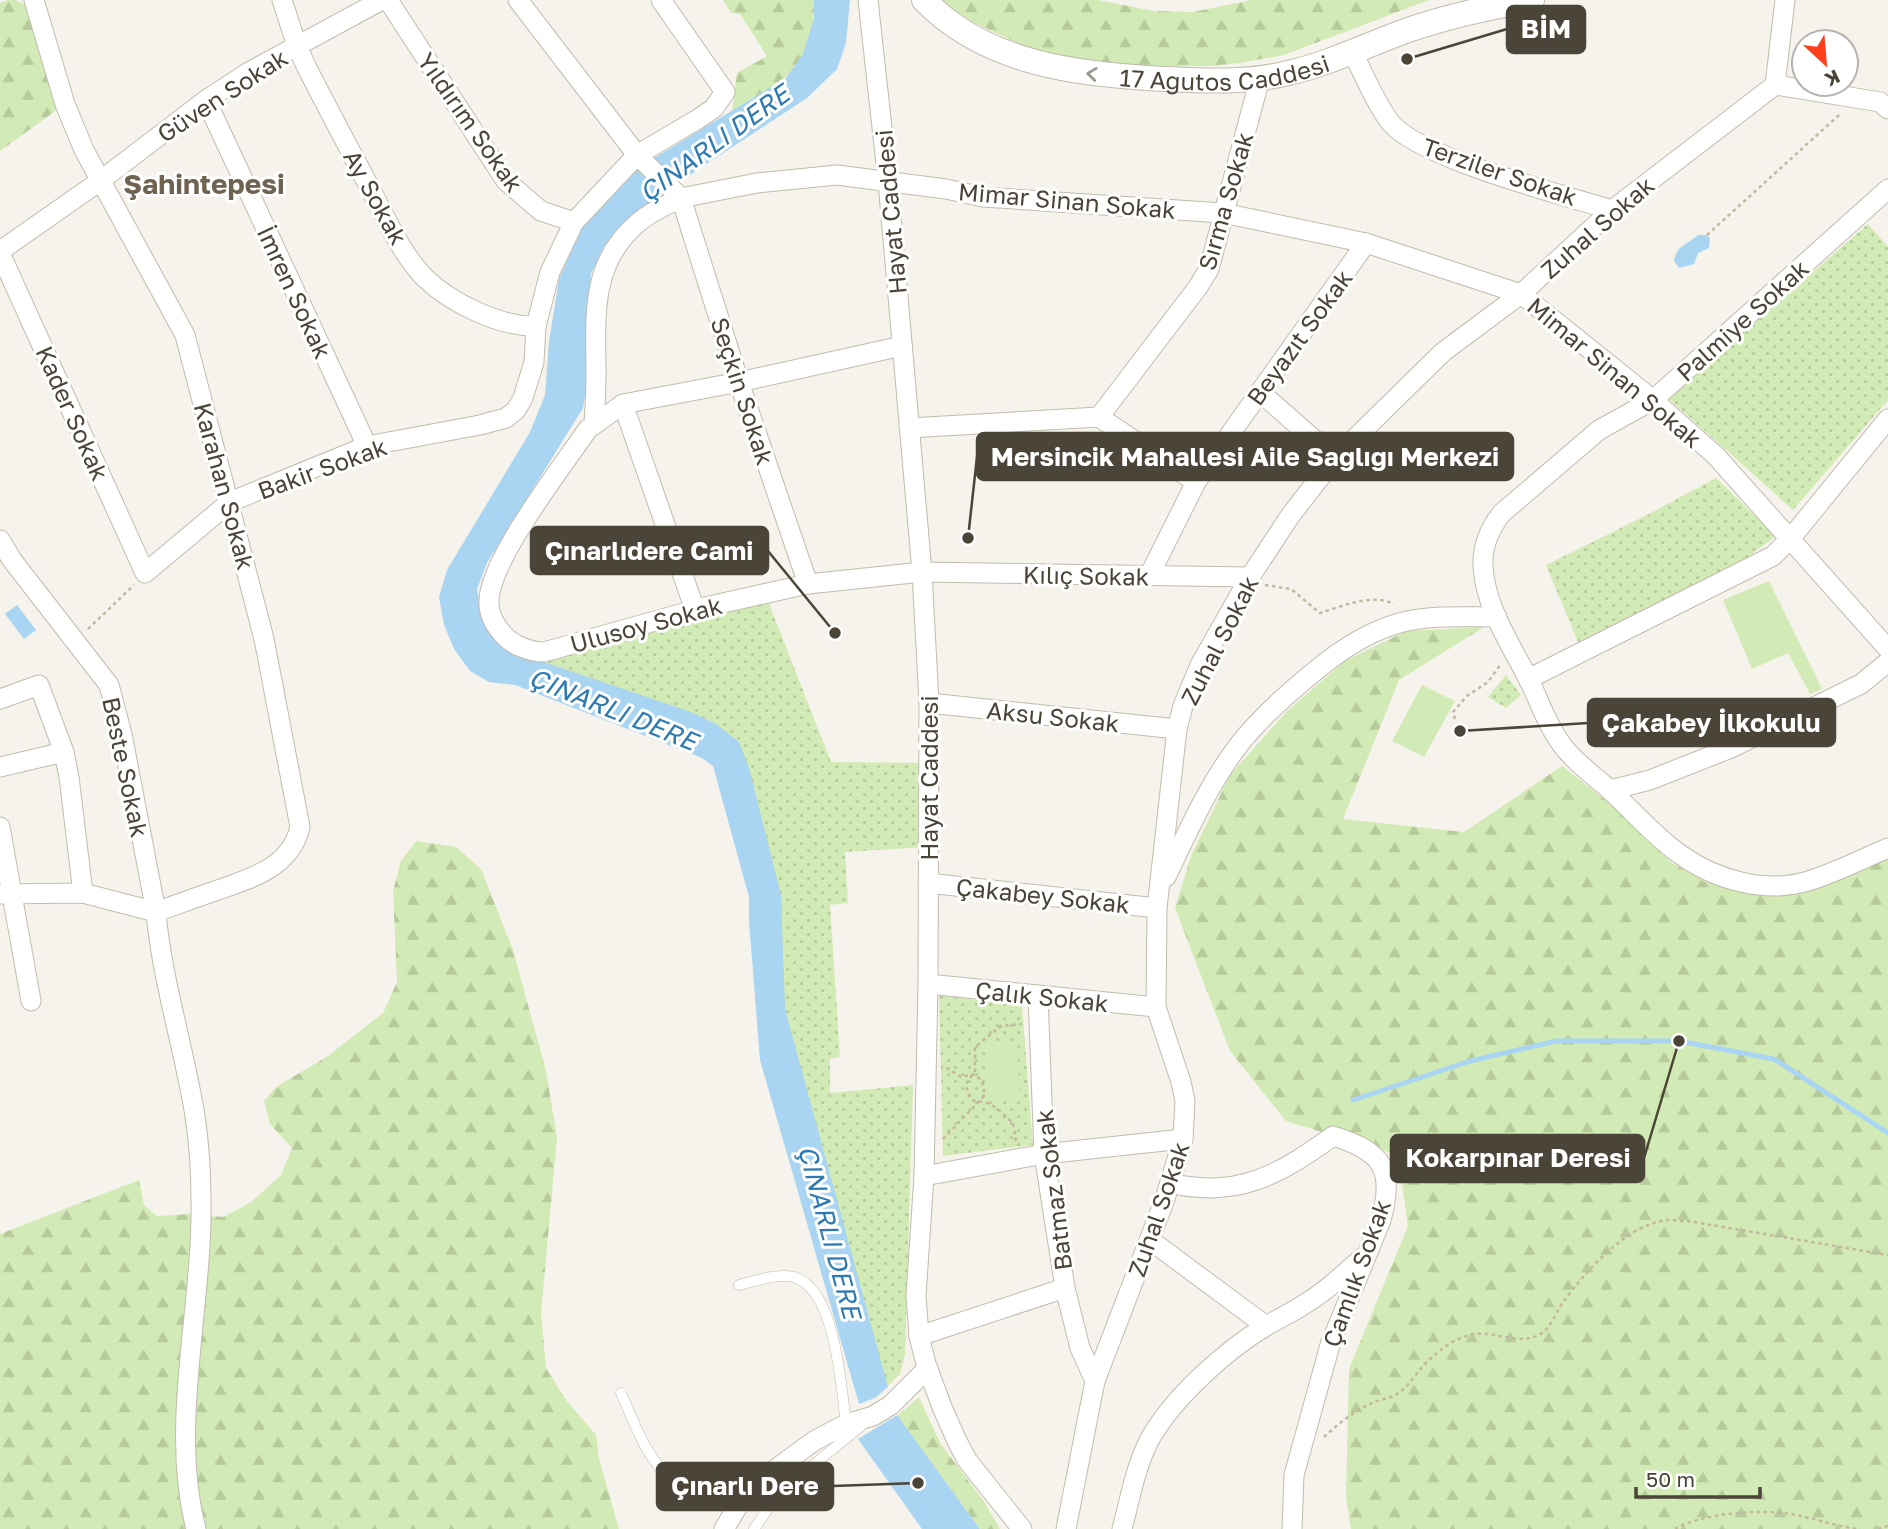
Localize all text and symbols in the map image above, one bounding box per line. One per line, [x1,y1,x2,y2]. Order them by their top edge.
callout: BİM [1507,6,1585,53]
text: BİM [1521,13,1571,44]
north arrow [1790,28,1860,98]
street label: Güven Sokak [152,42,292,148]
street label: Yıldırım Sokak [412,47,530,197]
street label: 17 Ağutos Caddesi [1119,48,1333,95]
text: K [1821,65,1844,92]
one-way arrow [1087,67,1098,82]
water label: ÇINARLI DERE [633,76,798,208]
street label: Hayat Caddesi [868,128,912,296]
street label: Sırma Sokak [1191,129,1259,273]
street label: Terziler Sokak [1419,131,1581,211]
street label: Ay Sokak [338,144,414,250]
district label: Şahintepesi [123,167,285,200]
street label: Zuhal Sokak [1534,170,1660,284]
street label: Mimar Sinan Sokak [957,176,1177,224]
street label: İmren Sokak [252,221,338,363]
street label: Palmiye Sokak [1670,253,1814,387]
street label: Beyazıt Sokak [1240,264,1358,410]
street label: Mimar Sinan Sokak [1522,291,1708,453]
street label: Seçkin Sokak [706,314,780,468]
street label: Kader Sokak [30,341,116,485]
street label: Karahan Sokak [189,399,261,573]
street label: Bakir Sokak [254,431,390,505]
callout: Mersincik Mahallesi Aile Sağlığı Merkezi [977,433,1513,480]
text: Mersincik Mahallesi Aile Sağlığı Merkezi [991,441,1499,472]
callout: Çınarlıdere Cami [531,527,768,574]
text: Çınarlıdere Cami [545,535,753,566]
street label: Kılıç Sokak [1023,559,1149,591]
street label: Zuhal Sokak [1174,571,1264,709]
street label: Ulusoy Sokak [567,590,725,658]
water label: ÇINARLI DERE [525,661,704,758]
street label: Beste Sokak [97,694,155,840]
street label: Hayat Caddesi [914,695,943,861]
street label: Aksu Sokak [985,695,1121,737]
callout: Çakabey İlkokulu [1588,699,1835,746]
text: Çakabey İlkokulu [1602,707,1820,738]
street label: Çakabey Sokak [955,871,1131,919]
street label: Çalık Sokak [974,975,1110,1017]
street label: Batmaz Sokak [1029,1108,1077,1272]
callout: Kokarpınar Deresi [1391,1135,1644,1182]
street label: Zuhal Sokak [1121,1138,1195,1280]
water label: ÇINARLI DERE [792,1142,869,1325]
text: Kokarpınar Deresi [1405,1142,1631,1173]
street label: Çamlık Sokak [1316,1195,1396,1351]
scale bar [1636,1456,1760,1500]
callout: Çınarlı Dere [657,1463,833,1510]
text: 50 m [1646,1466,1695,1492]
text: Çınarlı Dere [671,1470,819,1501]

